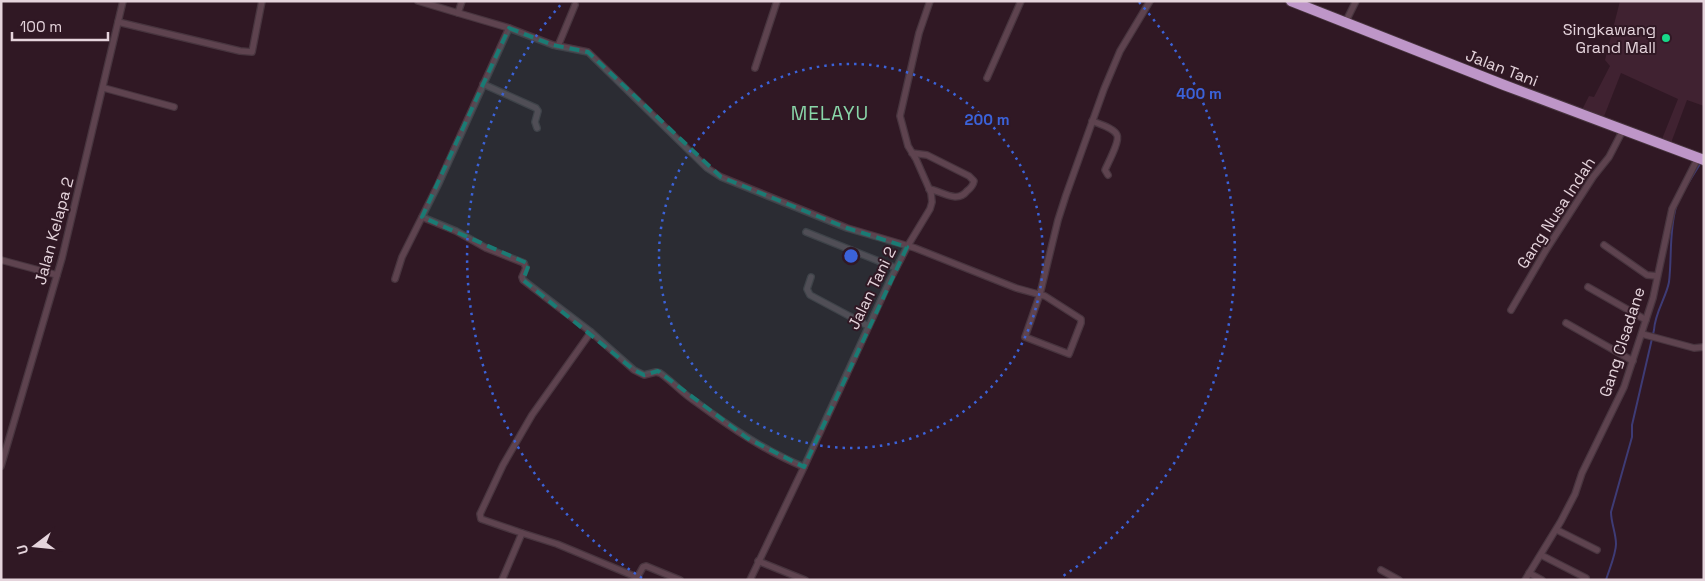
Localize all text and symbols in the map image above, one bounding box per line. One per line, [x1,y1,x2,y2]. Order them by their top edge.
scale bar [12,10,109,42]
text: 100 m [20,17,62,36]
place label: Singkawang Grand Mall [1563,19,1656,58]
marker: Singkawang Grand Mall [1660,32,1672,44]
street label: Jalan Tani [1463,45,1541,91]
text: 400 m [1176,84,1222,103]
district label: MELAYU [791,101,869,126]
text: 200 m [965,110,1009,129]
street label: Gang Nusa Indah [1512,153,1600,273]
street label: Jalan Kelapa 2 [30,175,78,287]
street label: Jalan Tani 2 [843,243,901,333]
centre of rings [842,247,860,265]
street label: Gang CIsadane [1594,284,1650,400]
north arrow [10,521,60,571]
text: U [13,543,32,557]

